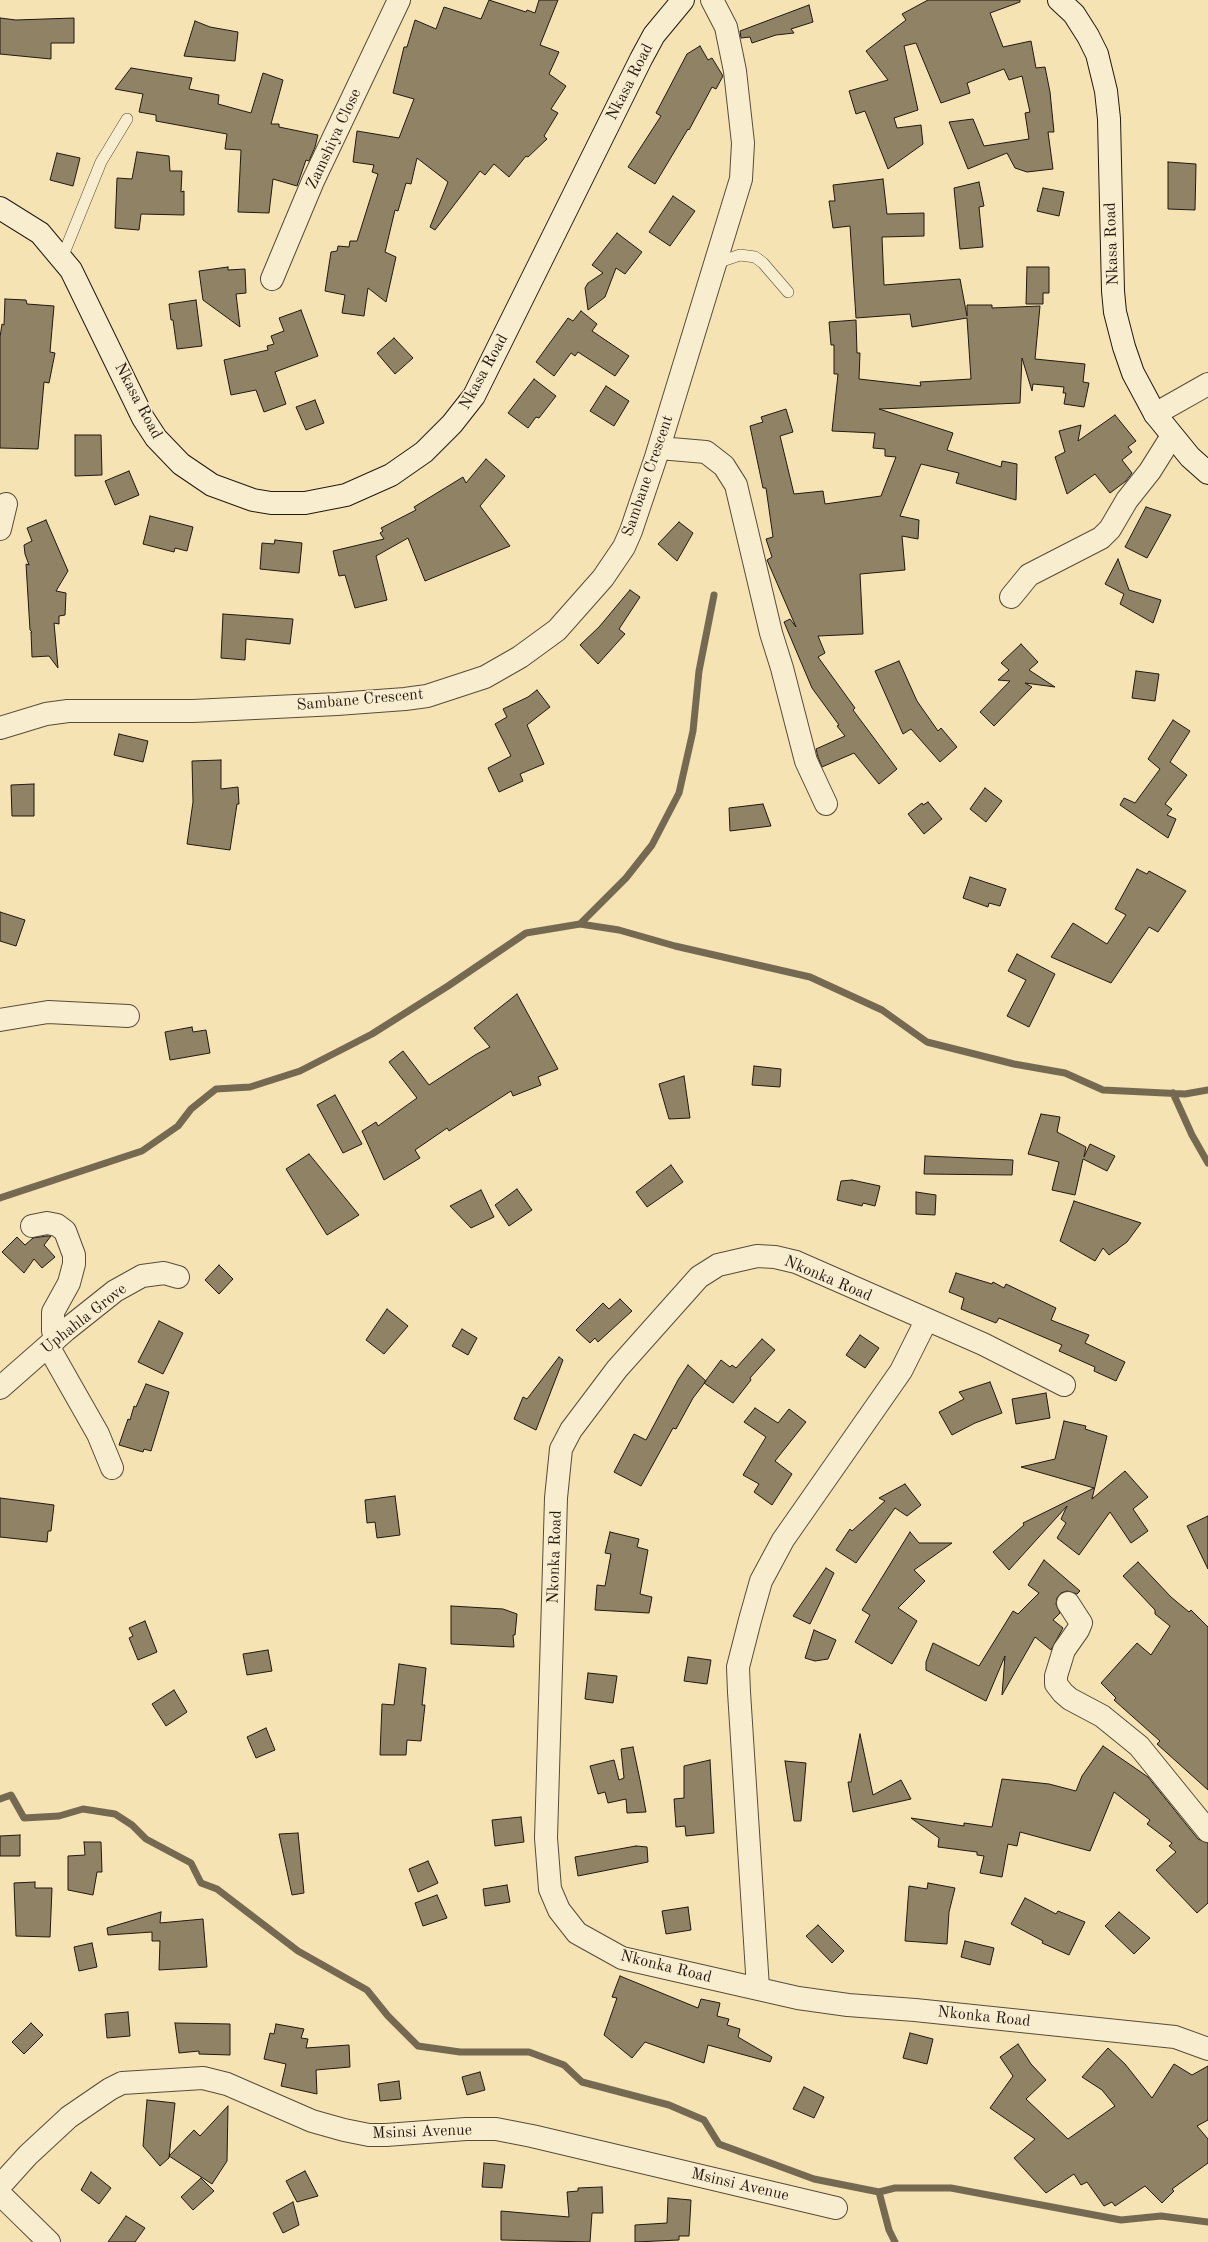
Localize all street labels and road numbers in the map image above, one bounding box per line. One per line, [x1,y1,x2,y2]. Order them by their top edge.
street label: Nkasa Road [602,40,658,124]
street label: Zamshiya Close [302,86,366,192]
street label: Nkasa Road [1101,202,1123,286]
street label: Nkasa Road [455,331,513,413]
street label: Nkasa Road [110,360,166,442]
street label: Sambane Crescent [618,413,678,539]
street label: Sambane Crescent [296,685,424,715]
street label: Nkonka Road [781,1252,875,1306]
street label: Uphahla Grove [37,1280,131,1358]
street label: Nkonka Road [544,1510,566,1604]
street label: Nkonka Road [618,1946,714,1988]
street label: Nkonka Road [936,2003,1032,2031]
street label: Msinsi Avenue [372,2121,472,2143]
street label: Msinsi Avenue [689,2164,791,2206]

